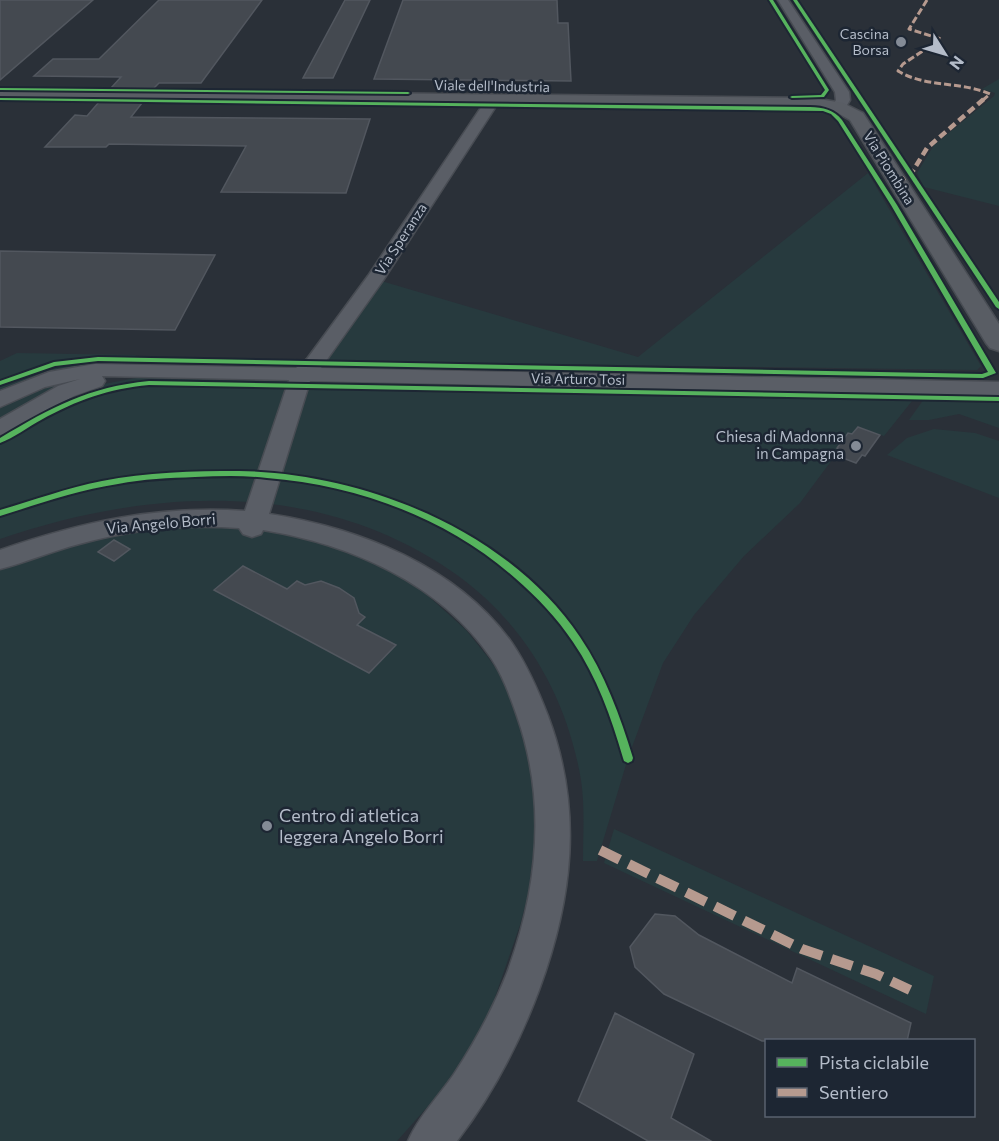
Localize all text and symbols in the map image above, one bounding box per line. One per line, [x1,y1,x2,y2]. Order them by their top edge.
north arrow [915,24,975,84]
place label: Cascina Borsa [840,25,889,58]
marker: Cascina Borsa [894,35,908,49]
text: N [946,53,969,74]
street label: Viale dell'Industria [434,76,550,95]
street label: Via Piombina [860,128,919,208]
street label: Via Speranza [371,200,430,278]
street label: Via Arturo Tosi [531,369,625,388]
place label: Chiesa di Madonna in Campagna [716,427,844,462]
marker: Chiesa di Madonna in Campagna [849,439,863,453]
street label: Via Angelo Borri [105,509,216,537]
place label: Centro di atletica leggera Angelo Borri [279,804,444,847]
marker: Centro di atletica leggera Angelo Borri [260,819,274,833]
legend [765,1039,975,1117]
text: Pista ciclabile [819,1051,929,1073]
text: Sentiero [819,1081,889,1103]

